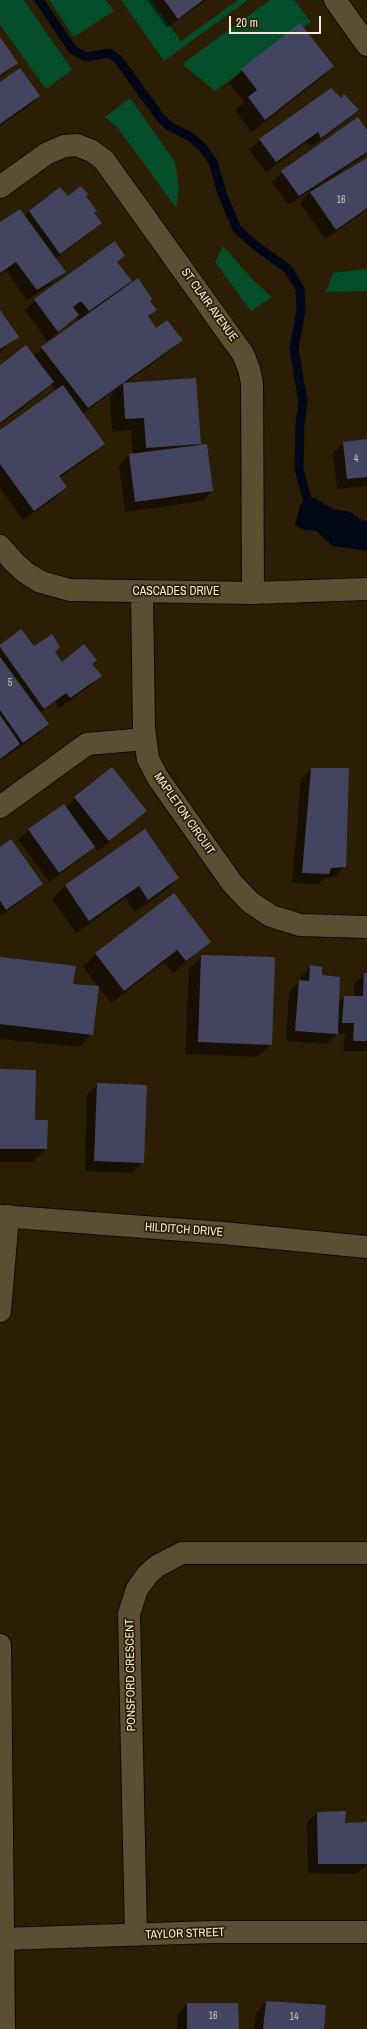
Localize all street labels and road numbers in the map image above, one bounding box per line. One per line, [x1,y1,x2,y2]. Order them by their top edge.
street label: ST CLAIR AVENUE [178,266,240,344]
street label: CASCADES DRIVE [133,585,219,599]
street label: MAPLETON CIRCUIT [150,770,218,858]
street label: HILDITCH DRIVE [145,1220,223,1240]
street label: PONSFORD CRESCENT [123,1619,139,1731]
street label: TAYLOR STREET [145,1925,225,1943]

